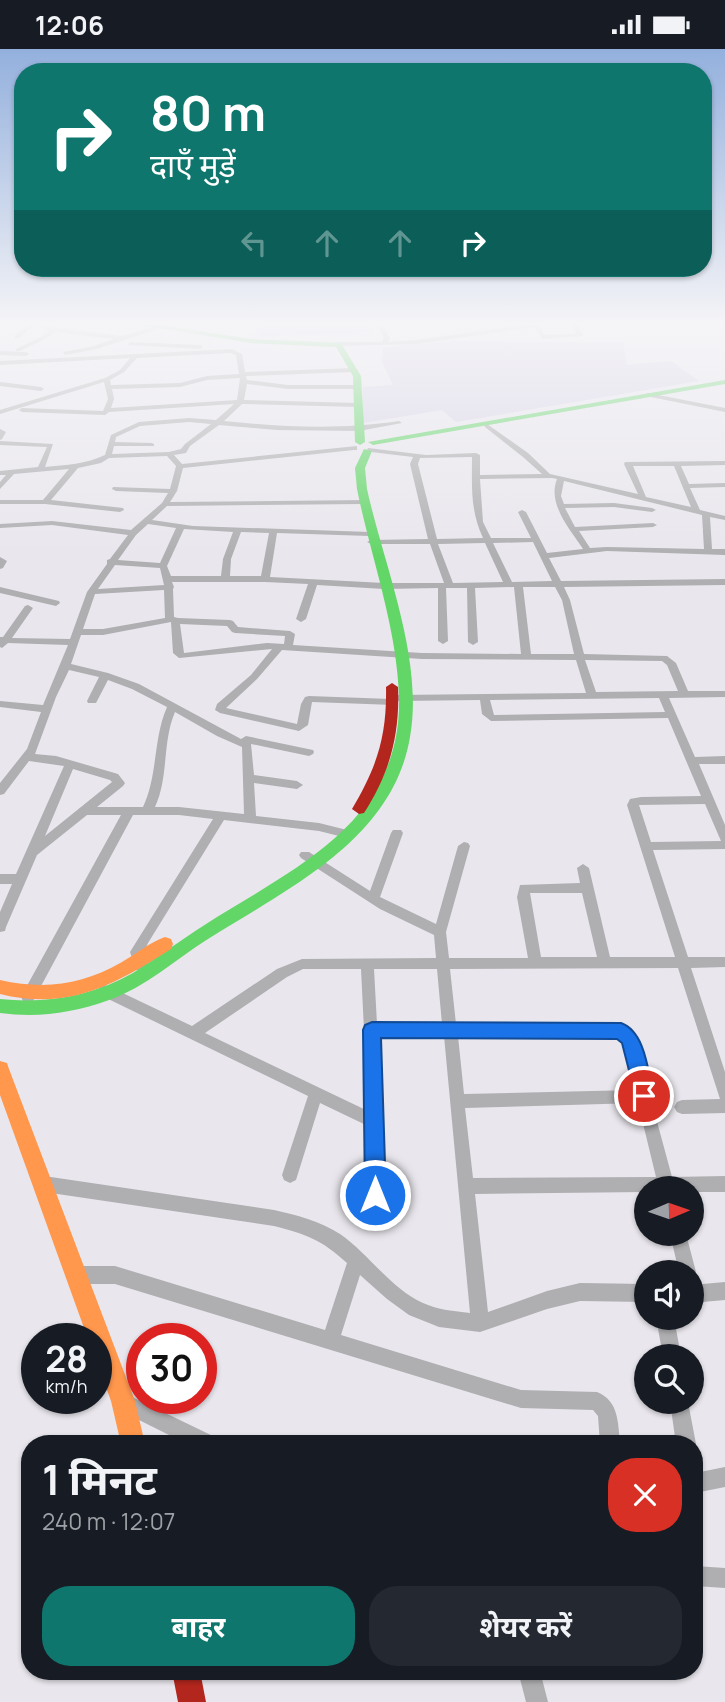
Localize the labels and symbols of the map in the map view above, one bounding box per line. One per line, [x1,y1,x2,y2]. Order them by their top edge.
pin [614,1066,674,1126]
position arrow [338,1158,412,1232]
north arrow [634,1176,704,1246]
speed limit sign: 30 [126,1323,217,1414]

